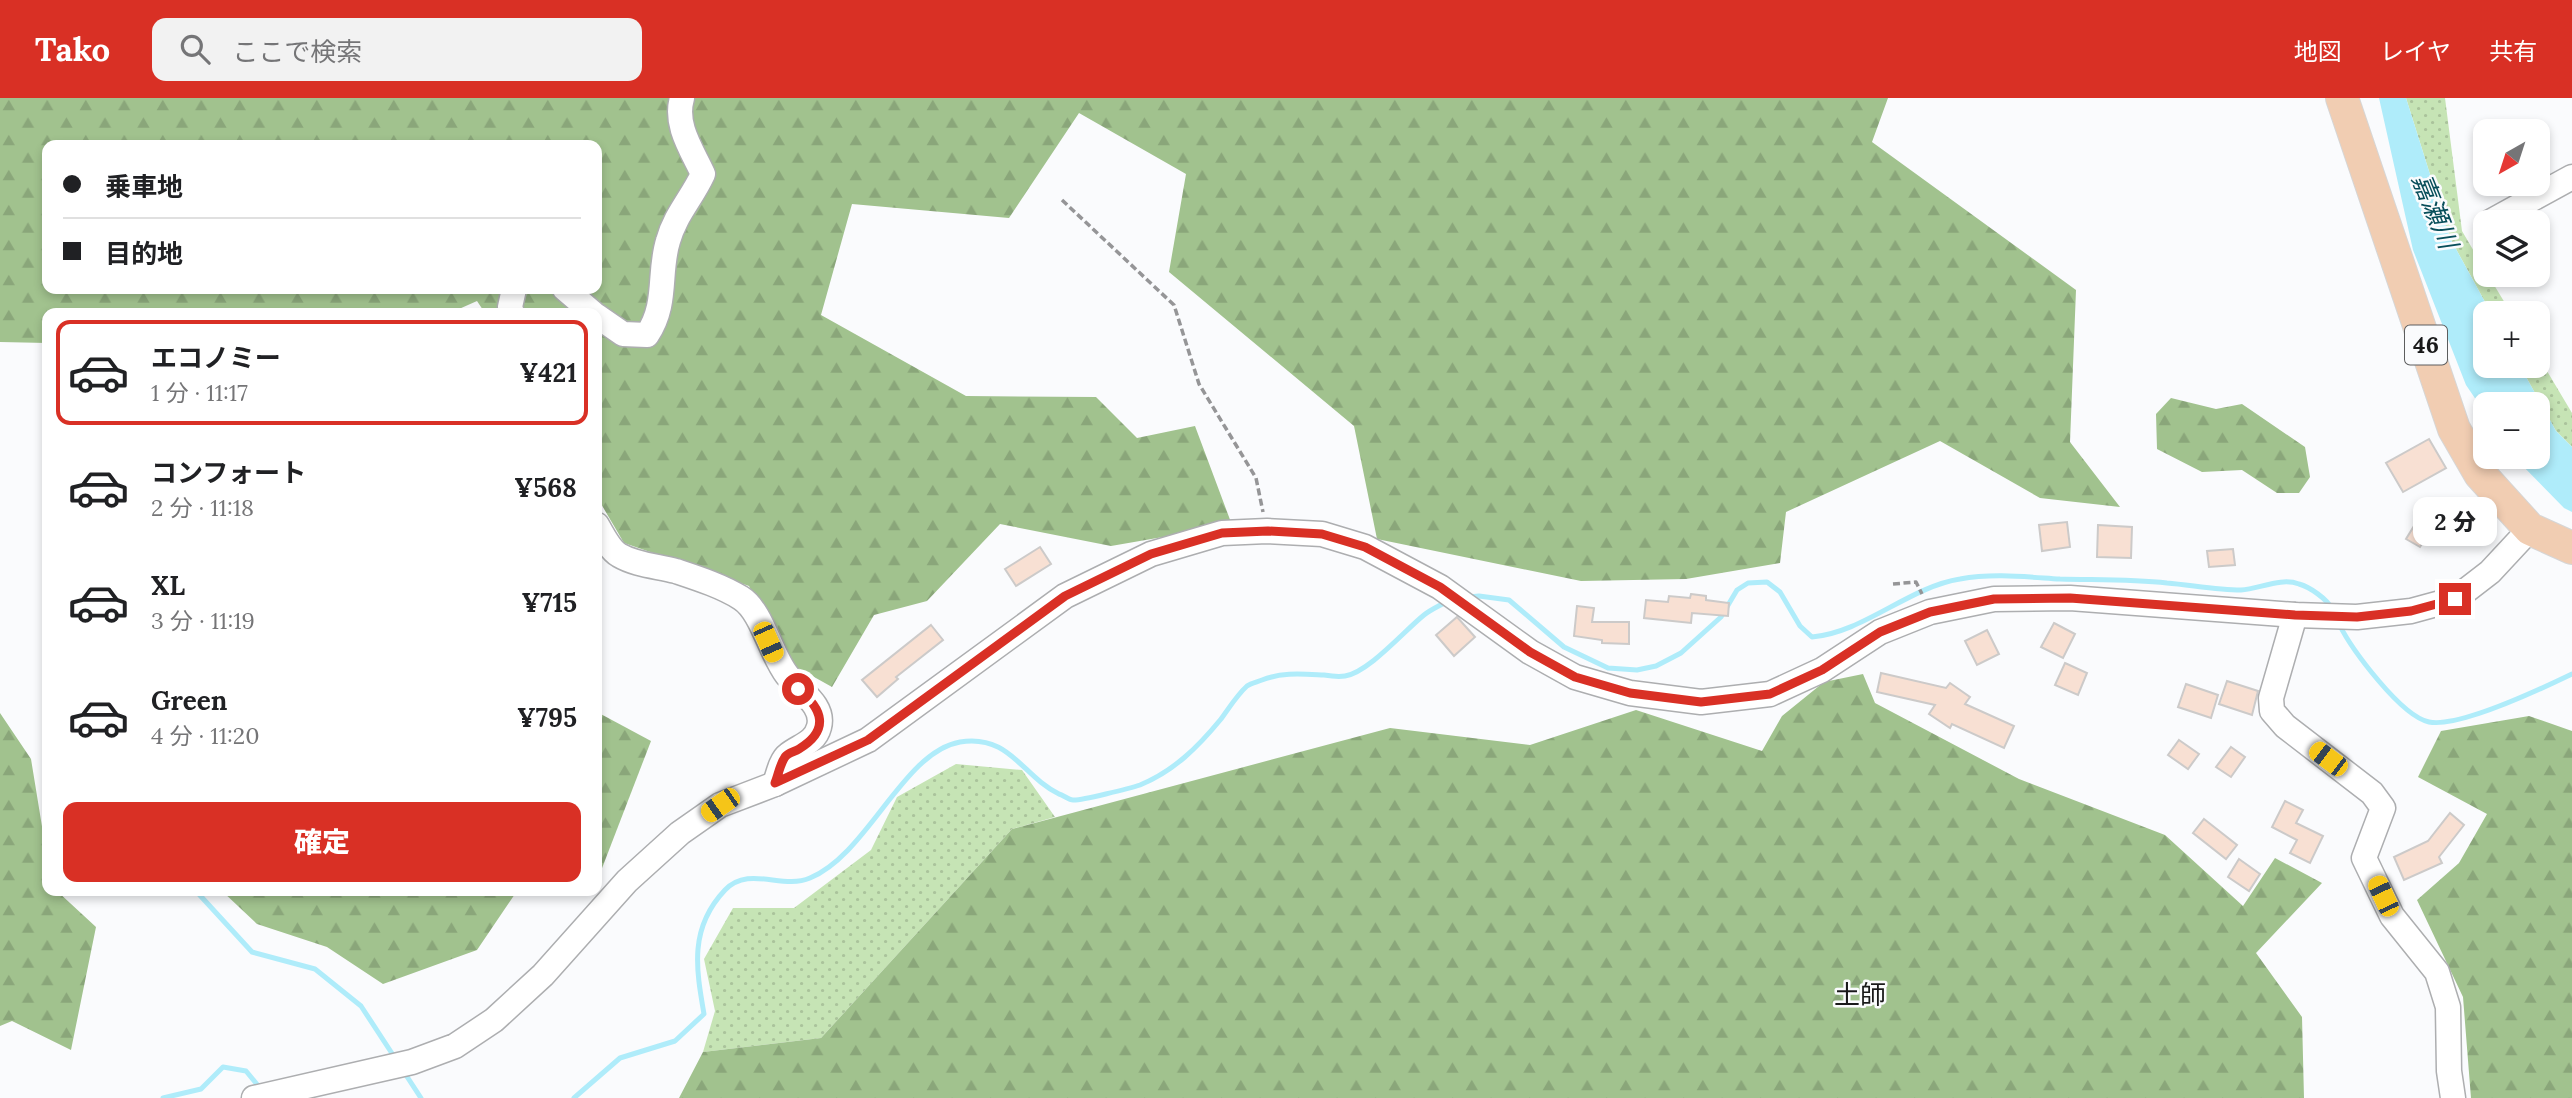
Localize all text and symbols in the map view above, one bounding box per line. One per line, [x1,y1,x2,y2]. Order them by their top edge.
search box [152,18,642,81]
text: Tako [35,28,110,70]
icon: search [176,30,214,68]
text: ここで検索 [232,35,362,68]
text: 地図 [2294,36,2342,67]
text: レイヤ [2380,36,2451,67]
text: 共有 [2489,36,2537,67]
north arrow [2473,119,2550,196]
map controls [2473,119,2550,469]
water label: 嘉瀬川 [2406,168,2466,256]
text: 乗車地 [105,170,183,203]
button: layers [2473,210,2550,287]
text: 目的地 [105,237,183,270]
button: + [2473,301,2550,378]
road number: 46 [2405,326,2447,364]
icon: car [67,341,130,404]
text: エコノミー [151,341,281,374]
text: ¥421 [520,356,577,389]
text: 1 分 · 11:17 [151,378,248,407]
button: − [2473,392,2550,469]
icon: car [67,456,130,519]
text: コンフォート [151,456,306,489]
text: ¥568 [514,471,577,504]
text: 2 分 · 11:18 [151,493,254,522]
callout: 2 分 [2413,498,2497,546]
text: 2 分 [2434,507,2476,536]
text: XL [151,569,185,602]
icon: car [67,571,130,634]
route end [2439,583,2471,615]
text: ¥715 [521,586,577,619]
text: 3 分 · 11:19 [151,606,255,635]
car [750,619,787,665]
route start [782,673,814,705]
text: Green [151,684,227,717]
icon: car [67,686,130,749]
text: ¥795 [517,701,577,734]
text: 4 分 · 11:20 [151,721,260,750]
car [2305,738,2352,780]
car [697,784,744,826]
button: 確定 [63,802,581,882]
car [2365,873,2402,919]
district label: 土師 [1834,978,1886,1011]

